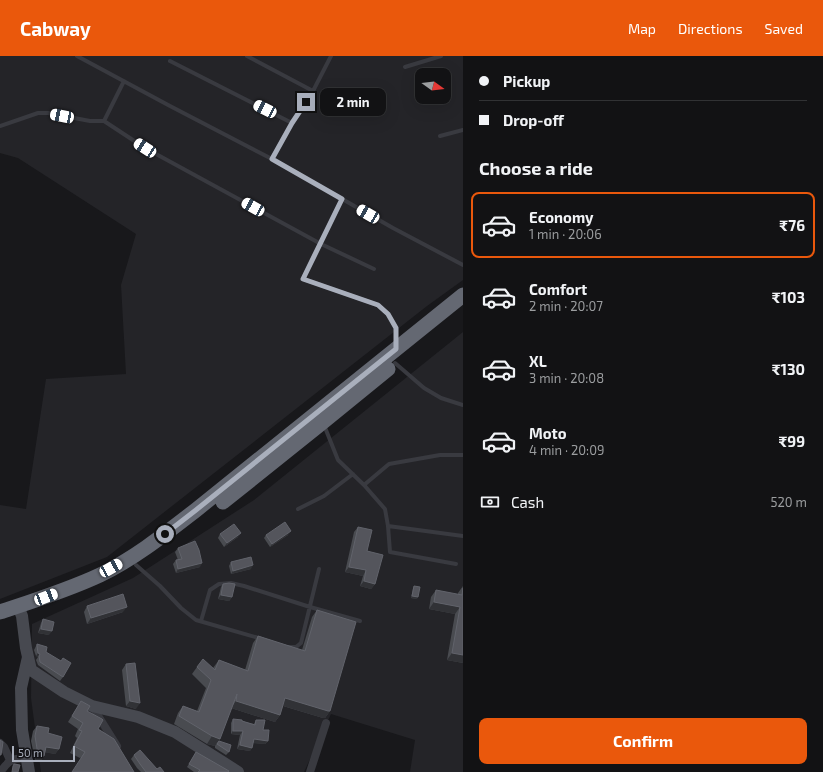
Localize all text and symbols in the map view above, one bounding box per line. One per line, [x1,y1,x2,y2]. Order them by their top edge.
text: Cabway [20,17,91,40]
text: Map [628,20,656,37]
text: Directions [678,20,743,37]
text: Saved [765,20,803,37]
north arrow [415,68,451,104]
map controls [415,68,451,104]
text: Pickup [503,72,550,90]
callout: 2 min [320,88,386,116]
route end [297,93,315,111]
text: 2 min [336,94,370,110]
car [252,98,278,120]
car [49,108,75,124]
text: Drop-off [503,111,564,129]
car [132,136,158,160]
text: Choose a ride [479,157,593,179]
car [240,196,266,218]
car [355,203,381,225]
icon: car [481,207,517,243]
text: Economy [529,208,594,226]
text: ₹76 [779,216,805,234]
text: 1 min · 20:06 [529,226,602,242]
icon: car [481,279,517,315]
text: Comfort [529,280,587,298]
text: ₹103 [772,288,805,306]
text: 2 min · 20:07 [529,298,603,314]
icon: car [481,351,517,387]
text: XL [529,352,547,370]
text: ₹130 [772,360,805,378]
text: 3 min · 20:08 [529,370,604,386]
icon: car [481,423,517,459]
text: Moto [529,424,567,442]
text: ₹99 [778,432,805,450]
text: 4 min · 20:09 [529,442,604,458]
icon: cash [479,491,501,513]
text: Cash [511,493,544,511]
text: 520 m [771,494,807,510]
route start [156,525,174,543]
car [98,557,124,579]
car [33,587,59,607]
button: Confirm [479,718,807,764]
scale bar [12,744,75,763]
text: 50 m [18,746,43,759]

